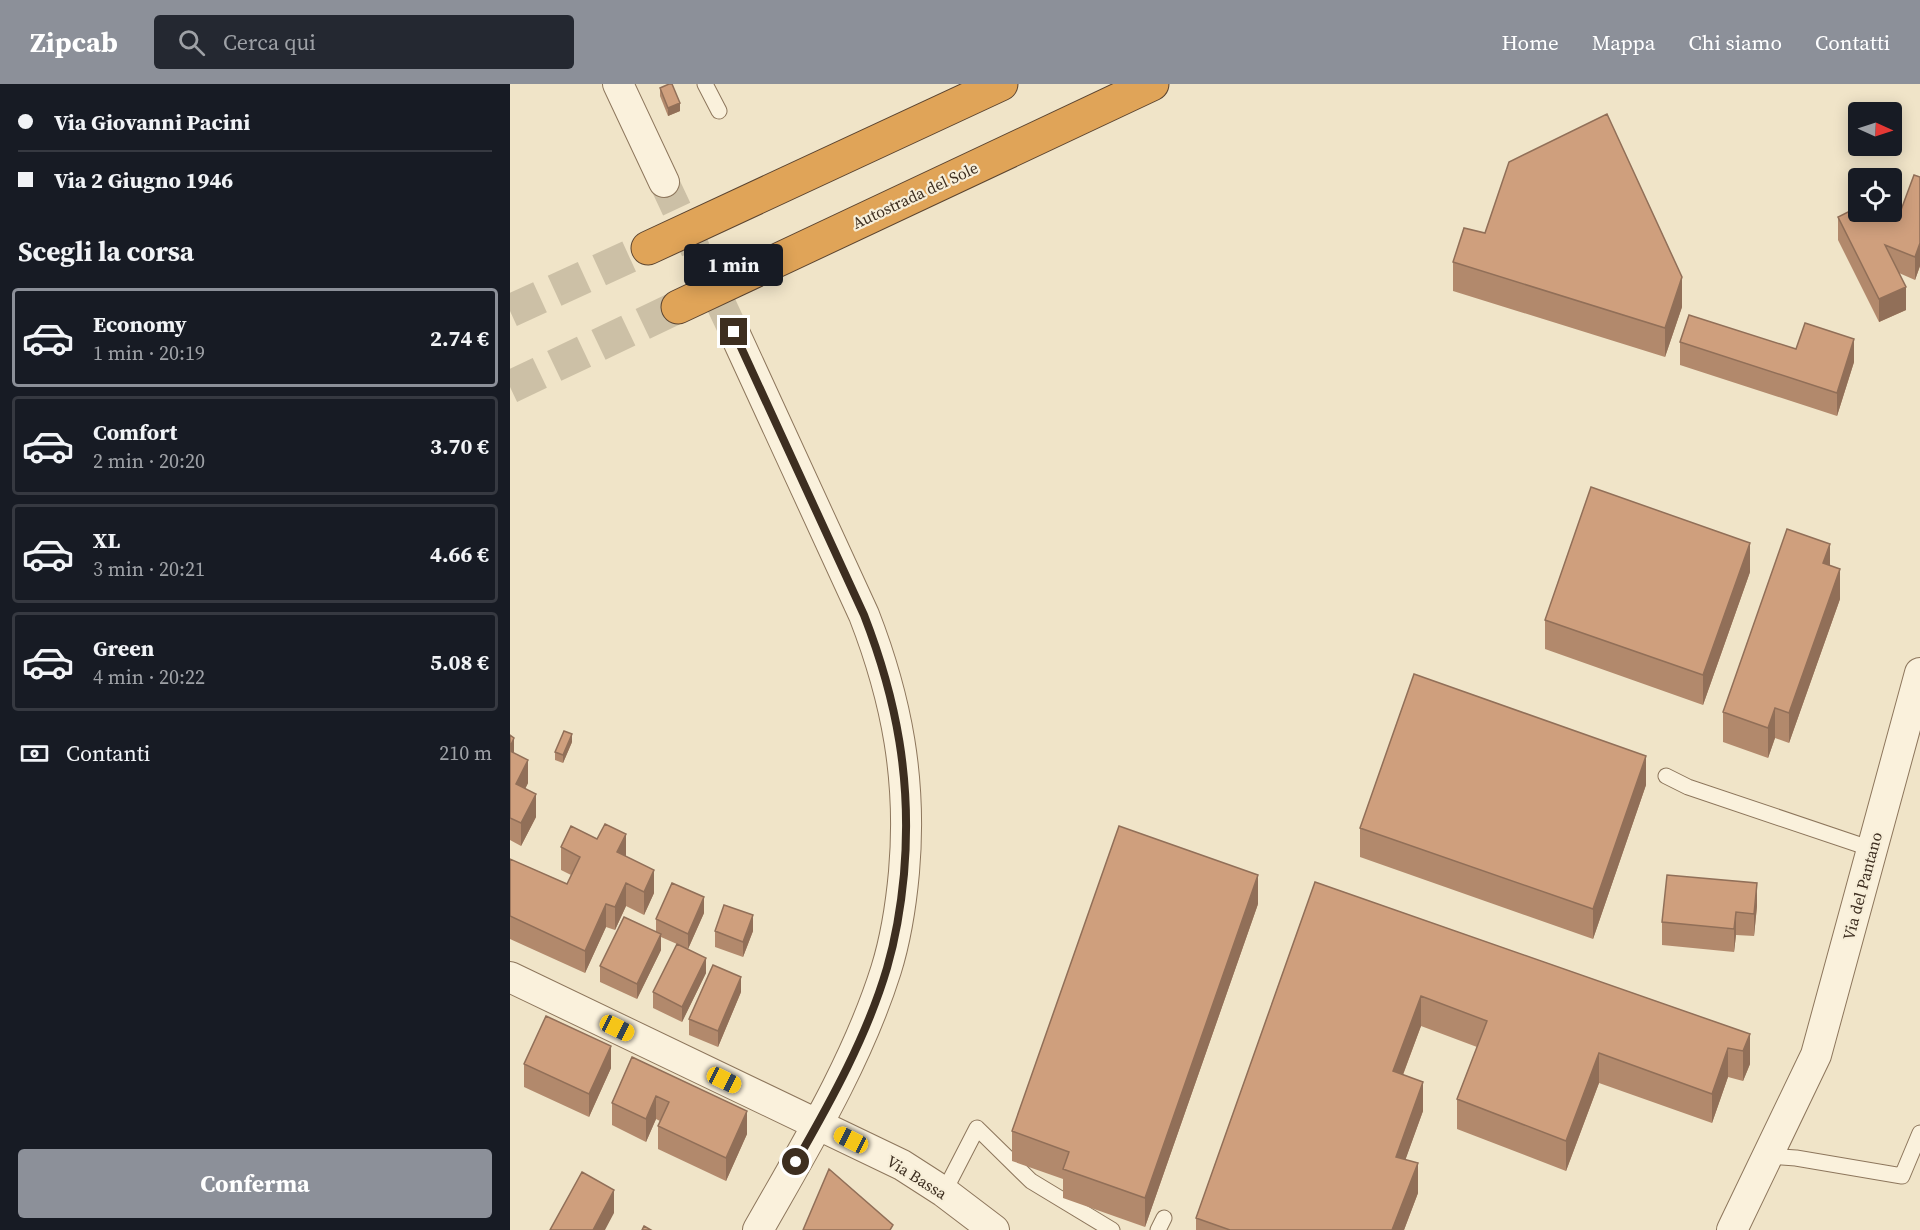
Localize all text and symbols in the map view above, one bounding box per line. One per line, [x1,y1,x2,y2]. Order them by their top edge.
search box [154,15,574,69]
text: Zipcab [30,23,118,61]
icon: search [175,26,208,59]
text: Cerca qui [223,27,316,57]
text: Home [1501,28,1559,57]
text: Mappa [1592,28,1656,57]
text: Chi siamo [1689,28,1782,57]
text: Contatti [1815,28,1890,57]
north arrow [1848,102,1902,156]
map controls [1848,102,1902,222]
text: Via Giovanni Pacini [54,107,250,137]
street label: Autostrada del Sole [848,156,982,234]
text: Via 2 Giugno 1946 [54,165,233,195]
button: locate [1848,168,1902,222]
text: Scegli la corsa [18,233,194,270]
callout: 1 min [684,245,784,287]
text: 1 min [708,251,759,279]
text: Economy [93,309,187,339]
icon: car [21,311,75,365]
route end [720,318,747,345]
text: 2.74 € [430,323,489,353]
text: 1 min · 20:19 [93,339,205,367]
text: Comfort [93,417,177,447]
icon: car [21,419,75,473]
text: 3.70 € [430,431,489,461]
text: 2 min · 20:20 [93,447,205,475]
text: XL [93,525,120,555]
icon: car [21,527,75,581]
text: 4.66 € [430,539,489,569]
text: 3 min · 20:21 [93,555,205,583]
text: Green [93,633,154,663]
icon: car [21,635,75,689]
text: 5.08 € [430,647,489,677]
text: 4 min · 20:22 [93,663,205,691]
icon: cash [18,737,51,770]
text: Contanti [66,738,150,768]
text: 210 m [439,739,492,767]
street label: Via del Pantano [1837,829,1887,943]
car [597,1012,637,1044]
car [704,1064,744,1096]
car [831,1124,871,1156]
route start [782,1148,809,1175]
button: Conferma [18,1149,492,1218]
street label: Via Bassa [883,1150,952,1205]

